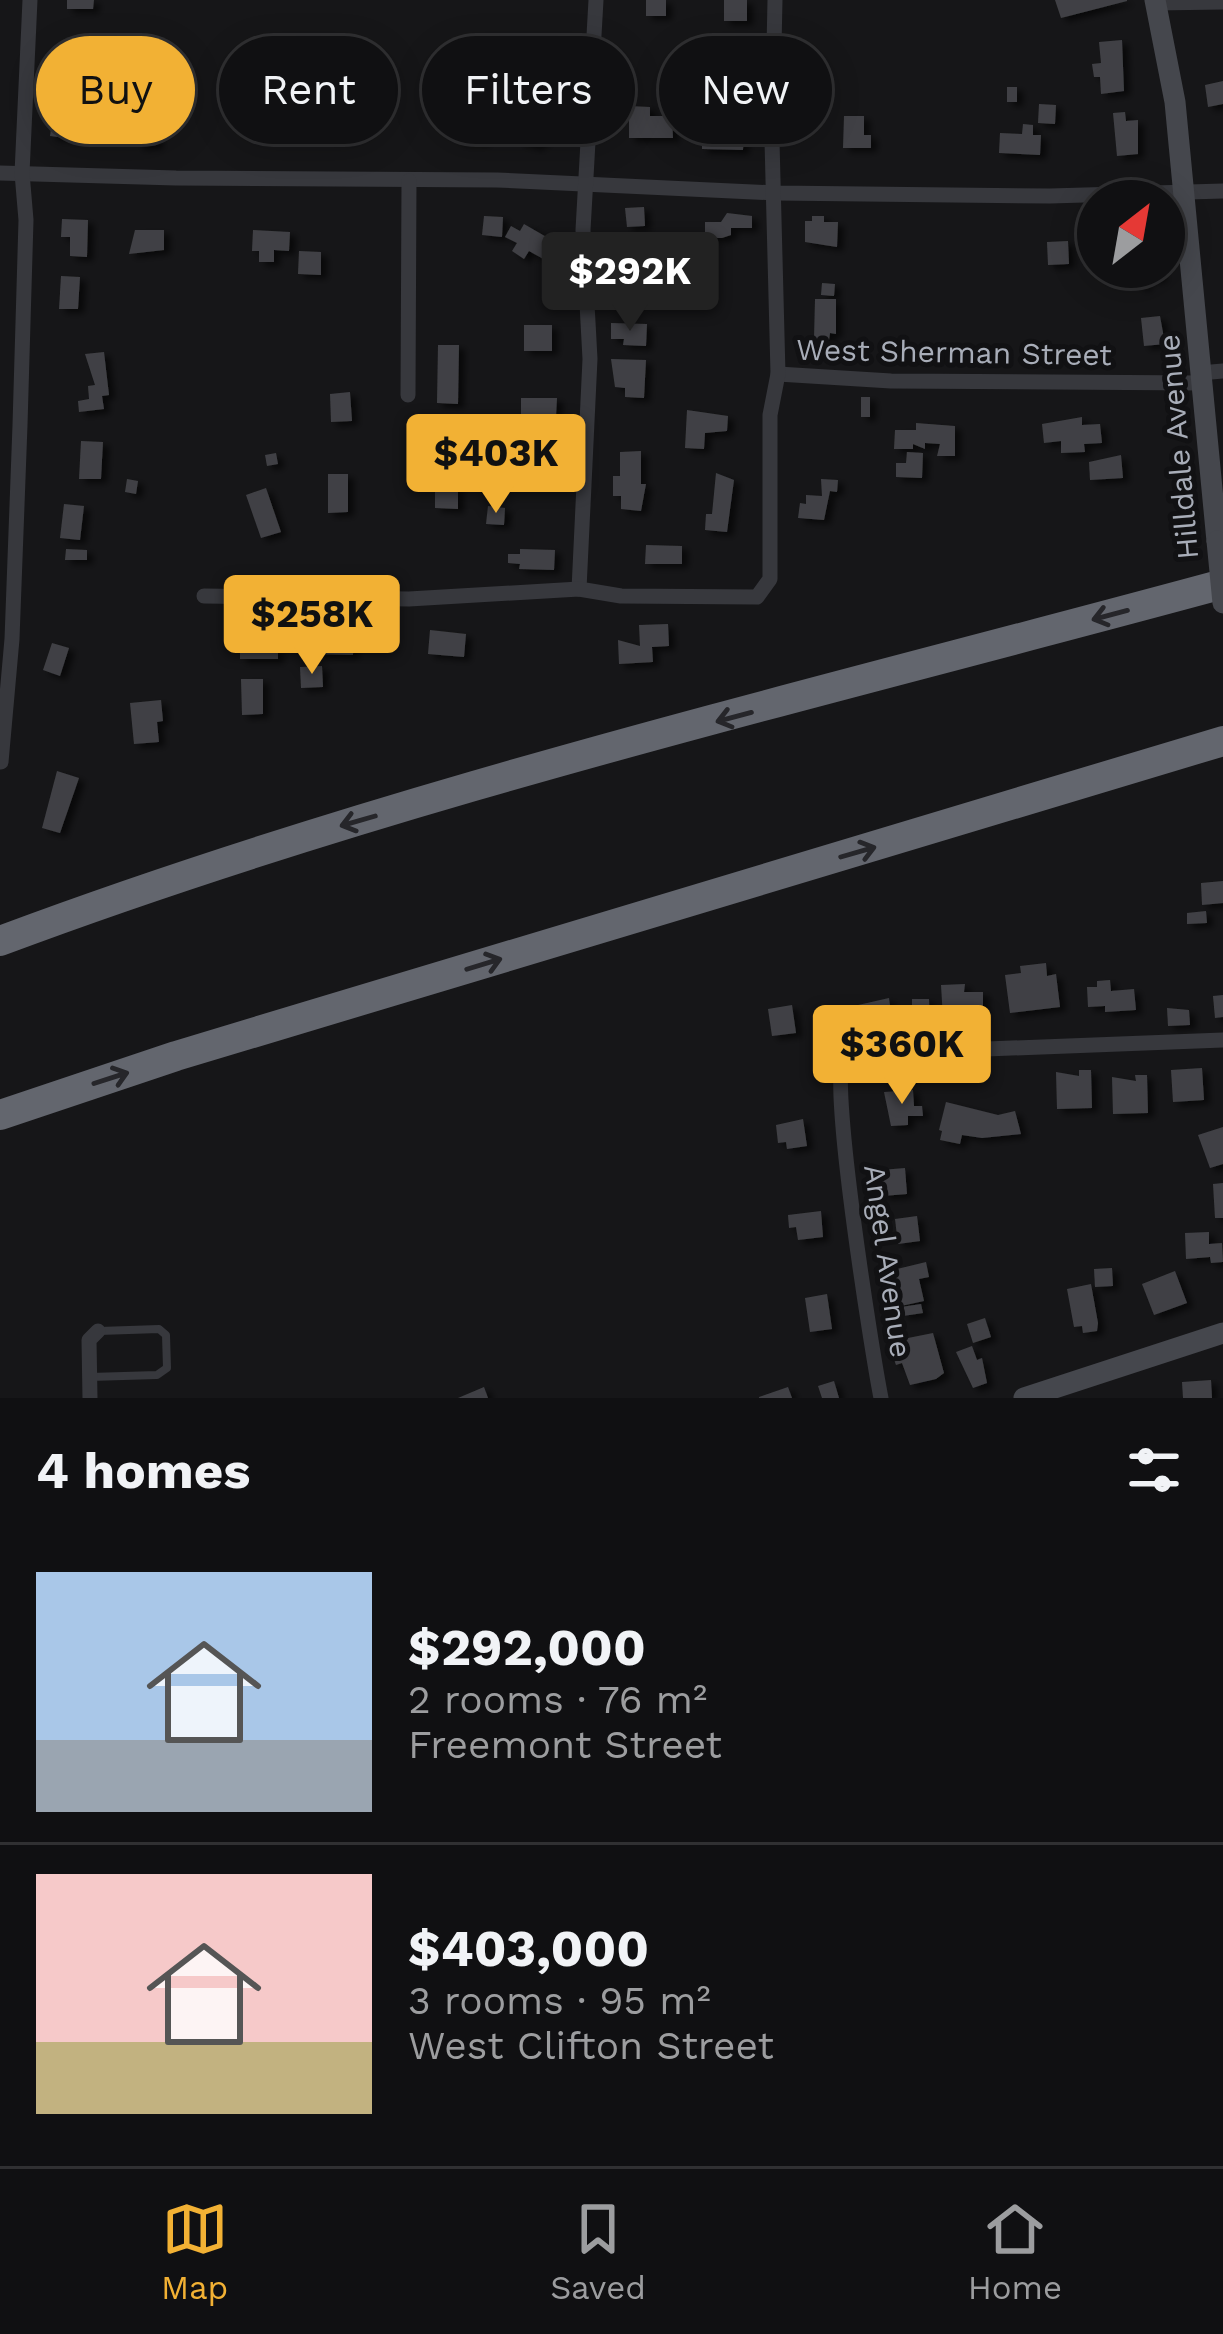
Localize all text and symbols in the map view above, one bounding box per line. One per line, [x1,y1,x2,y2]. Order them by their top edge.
chip: Buy [36,36,195,144]
chip: Rent [219,36,398,144]
chip: Filters [422,36,635,144]
chip: New [659,36,832,144]
north arrow [1077,180,1185,288]
map controls [1077,180,1185,288]
pin: $292K [546,232,714,334]
text: $292K [569,248,691,293]
street label: West Sherman Street [796,332,1113,372]
street label: Hilldale Avenue [1151,333,1205,561]
pin: $403K [412,414,580,516]
text: $403K [433,430,559,475]
pin: $258K [228,575,396,677]
text: $258K [251,591,373,636]
one-way arrow [1092,605,1130,627]
one-way arrow [715,707,753,729]
one-way arrow [340,811,378,833]
one-way arrow [838,840,876,862]
one-way arrow [464,952,502,974]
pin: $360K [818,1005,986,1107]
text: $360K [840,1021,964,1066]
one-way arrow [91,1065,129,1087]
street label: Angel Avenue [857,1162,919,1360]
icon: filters [1121,1437,1187,1503]
text: 4 homes [36,1441,250,1500]
text: $292,000 [408,1618,646,1677]
icon: home [132,1620,276,1764]
text: 2 rooms · 76 m² [408,1677,707,1722]
text: Freemont Street [408,1722,722,1767]
text: $403,000 [408,1919,649,1978]
icon: home [132,1922,276,2066]
text: 3 rooms · 95 m² [408,1978,711,2023]
text: West Clifton Street [408,2023,774,2068]
tab: Map [161,2196,228,2307]
tab: Saved [550,2196,646,2307]
tab: Home [968,2196,1062,2307]

